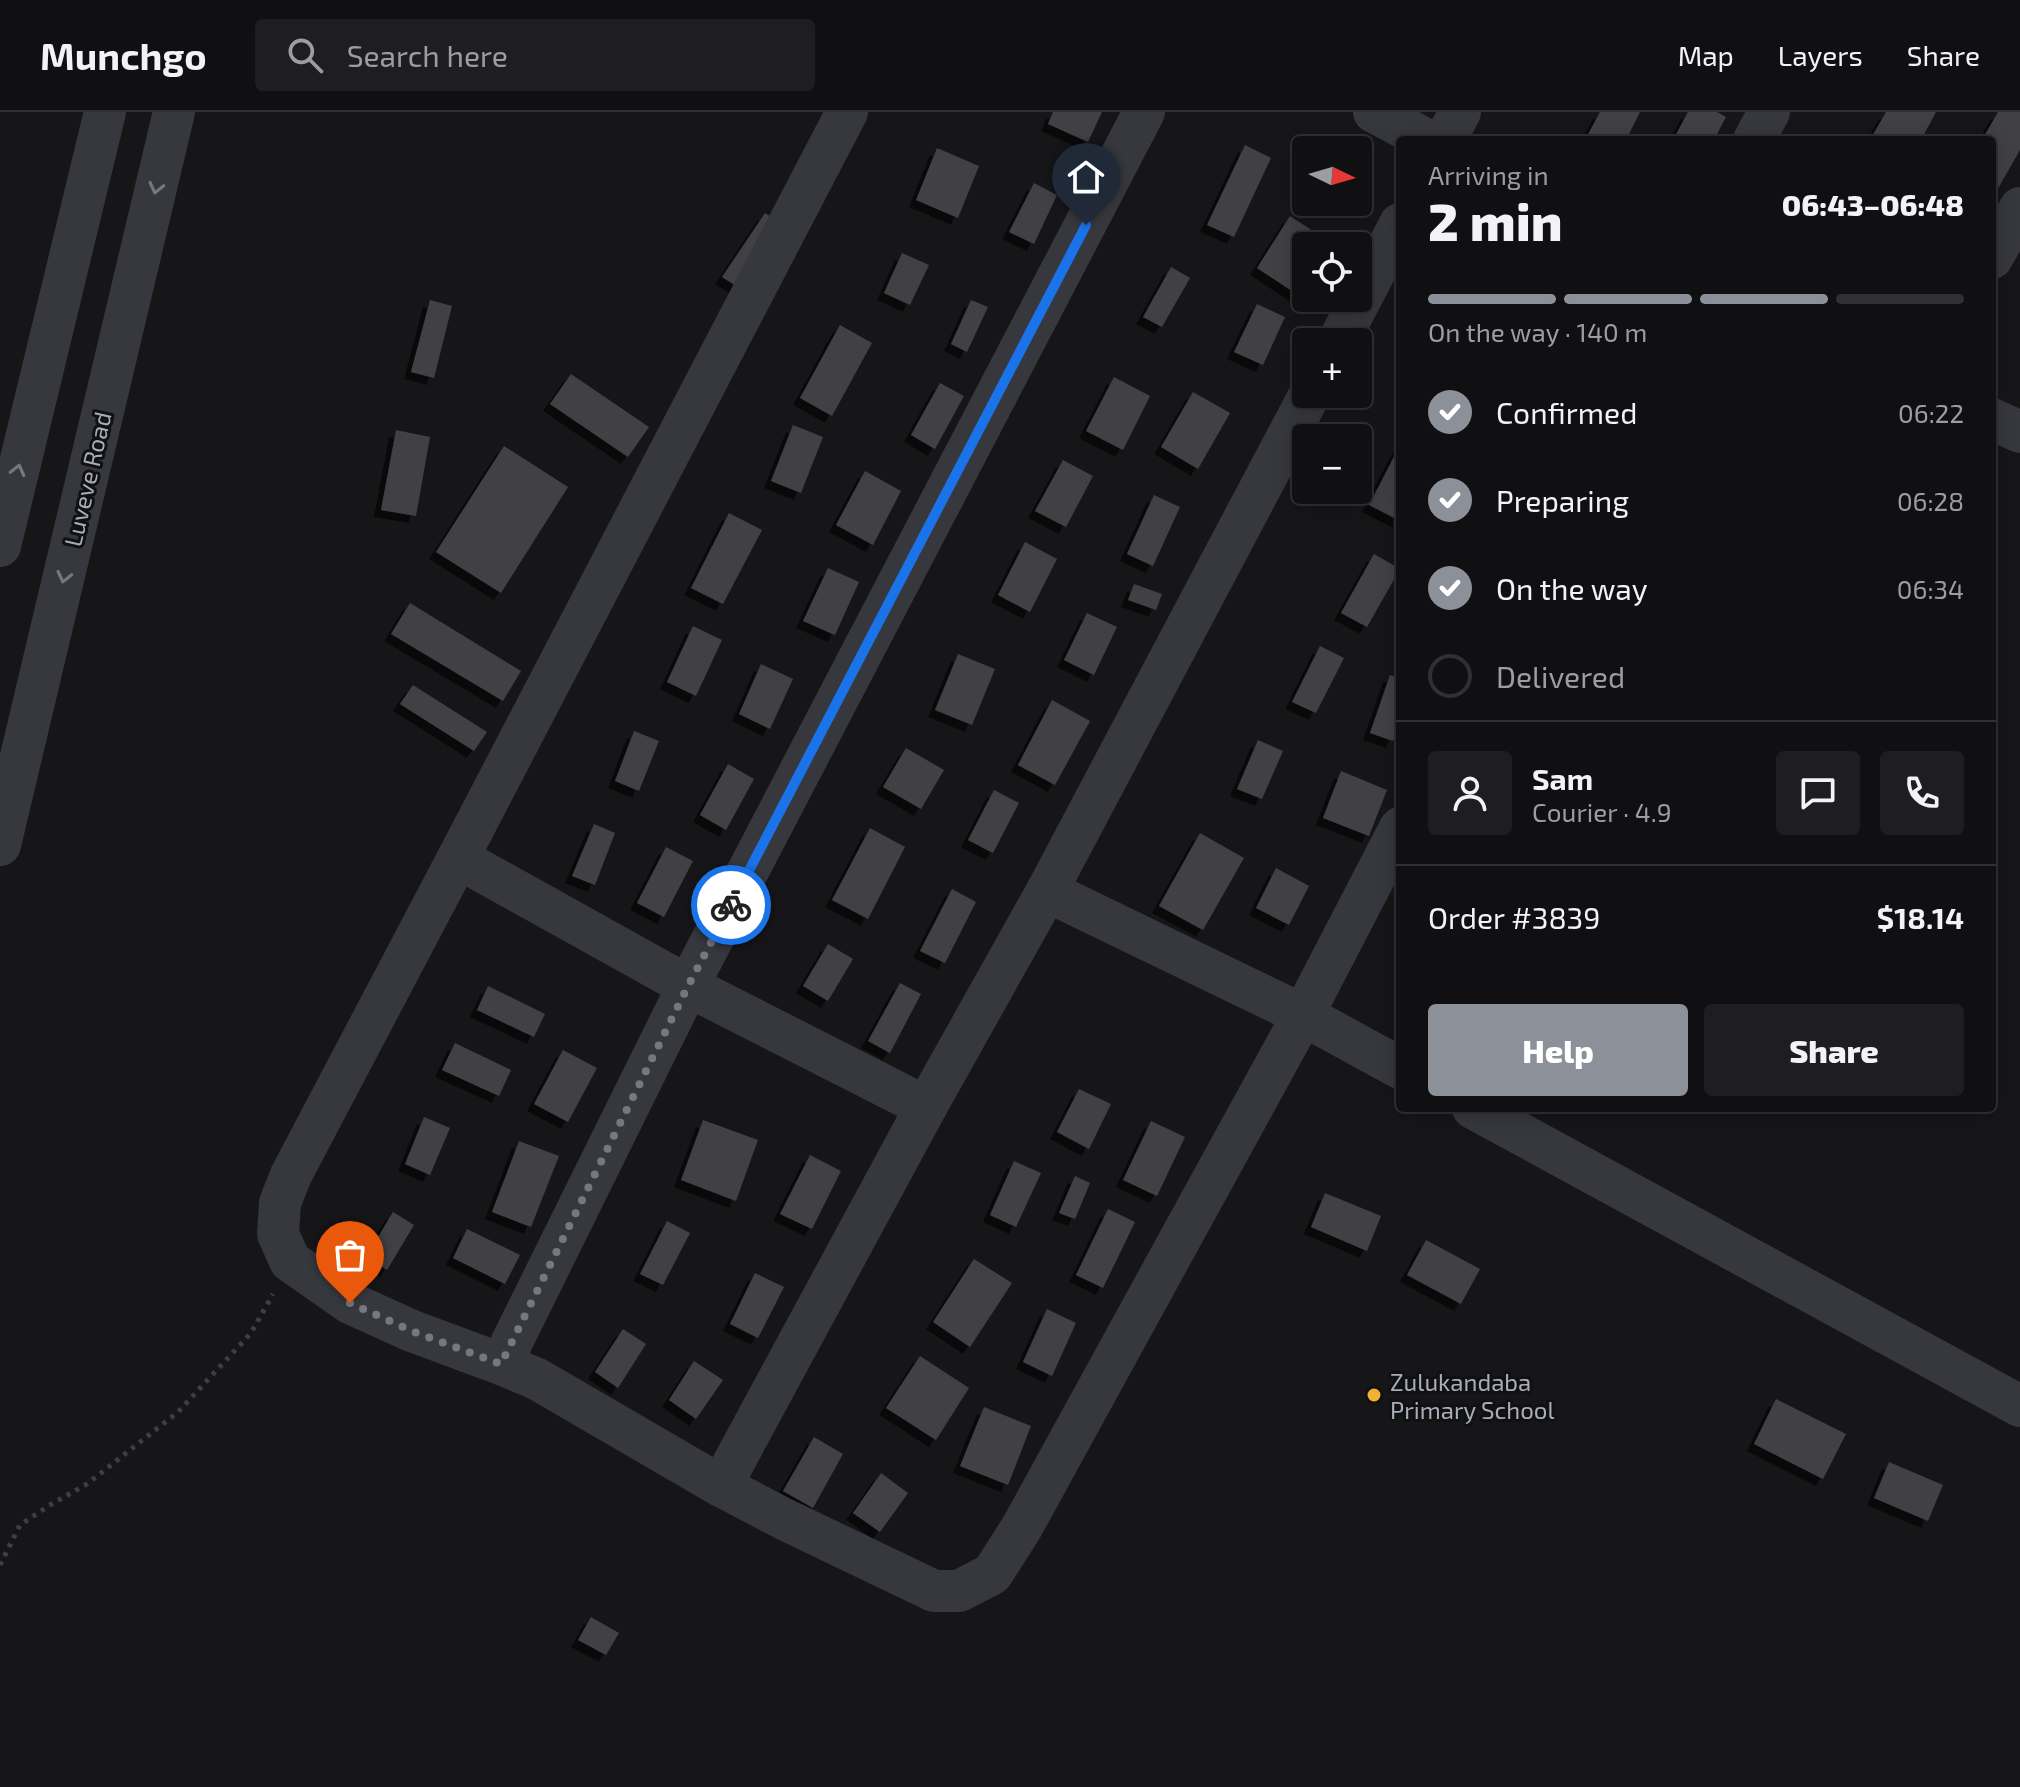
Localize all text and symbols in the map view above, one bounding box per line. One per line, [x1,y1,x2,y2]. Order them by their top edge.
search box [255,19,815,91]
text: Munchgo [40,32,207,78]
icon: search [283,33,327,77]
text: Search here [347,37,508,73]
text: Map [1678,38,1734,72]
text: Layers [1778,38,1863,72]
text: Share [1907,38,1980,72]
north arrow [1292,136,1372,216]
map controls [1292,136,1372,504]
pin [1052,143,1120,225]
icon: home [1064,155,1108,199]
text: Arriving in [1428,159,1549,190]
one-way arrow [148,181,165,194]
text: 06:43–06:48 [1782,186,1964,222]
text: 2 min [1428,189,1563,251]
button: locate [1292,232,1372,312]
text: On the way · 140 m [1428,316,1647,347]
button: + [1292,328,1372,408]
icon: check [1428,390,1472,434]
text: Confirmed [1496,394,1637,430]
text: 06:22 [1898,397,1964,428]
street label: Luveve Road [57,409,117,549]
button: − [1292,424,1372,504]
one-way arrow [9,464,26,477]
icon: check [1428,478,1472,522]
text: Preparing [1496,482,1629,518]
text: 06:28 [1897,485,1964,516]
icon: check [1428,566,1472,610]
one-way arrow [56,570,73,584]
text: On the way [1496,570,1648,606]
text: 06:34 [1897,573,1964,604]
text: Delivered [1496,658,1625,694]
button: person [1428,751,1512,835]
button: chat [1776,751,1860,835]
button: phone [1880,751,1964,835]
text: Sam [1532,760,1593,796]
text: Courier · 4.9 [1532,796,1672,827]
courier [691,865,771,945]
icon: bike [709,883,753,927]
text: Order #3839 [1428,899,1600,935]
text: $18.14 [1877,899,1964,935]
button: Help [1428,1004,1688,1096]
button: Share [1704,1004,1964,1096]
pin [316,1221,384,1303]
icon: bag [328,1233,372,1277]
place label: Zulukandaba Primary School [1390,1367,1555,1424]
marker: Zulukandaba Primary School [1365,1386,1383,1404]

